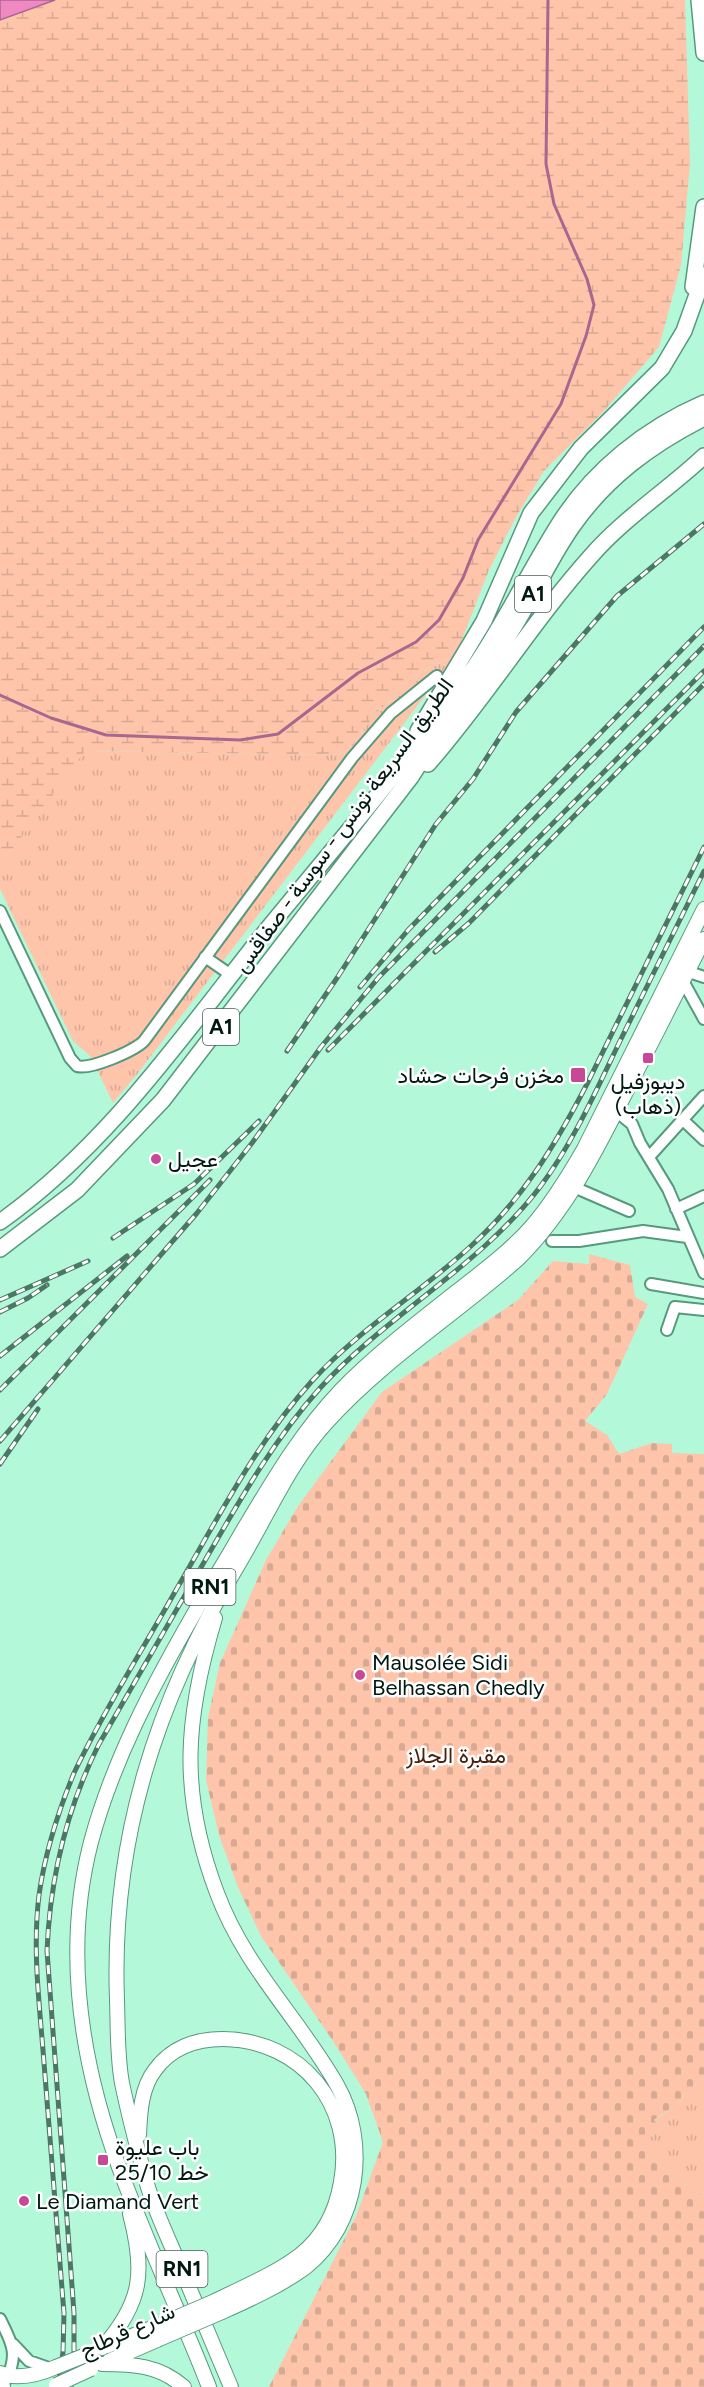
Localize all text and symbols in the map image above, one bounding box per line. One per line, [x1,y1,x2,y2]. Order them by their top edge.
road number: A1 [515,576,551,612]
street label: الطريق السريعة تونس - سوسة - صفاقس [228,673,459,978]
road number: A1 [203,1009,239,1045]
marker: ديبوزفيل (ذهاب) [641,1051,655,1065]
place label: مخزن فرحات حشاد [397,1062,564,1089]
marker: مخزن فرحات حشاد [569,1066,587,1084]
place label: ديبوزفيل (ذهاب) [611,1068,685,1120]
place label: عجيل [168,1146,218,1173]
marker: عجيل [149,1152,163,1166]
road number: RN1 [184,1569,236,1605]
place label: Mausolée Sidi Belhassan Chedly [372,1649,545,1701]
marker: Mausolée Sidi Belhassan Chedly [353,1668,367,1682]
park label: مقبرة الجلاز [405,1742,506,1769]
place label: باب عليوة خط 25/10 [115,2134,209,2186]
marker: باب عليوة خط 25/10 [96,2153,110,2167]
place label: Le Diamand Vert [36,2188,199,2215]
marker: Le Diamand Vert [17,2194,31,2208]
road number: RN1 [156,2251,207,2287]
street label: شارع قرطاج [75,2298,179,2364]

